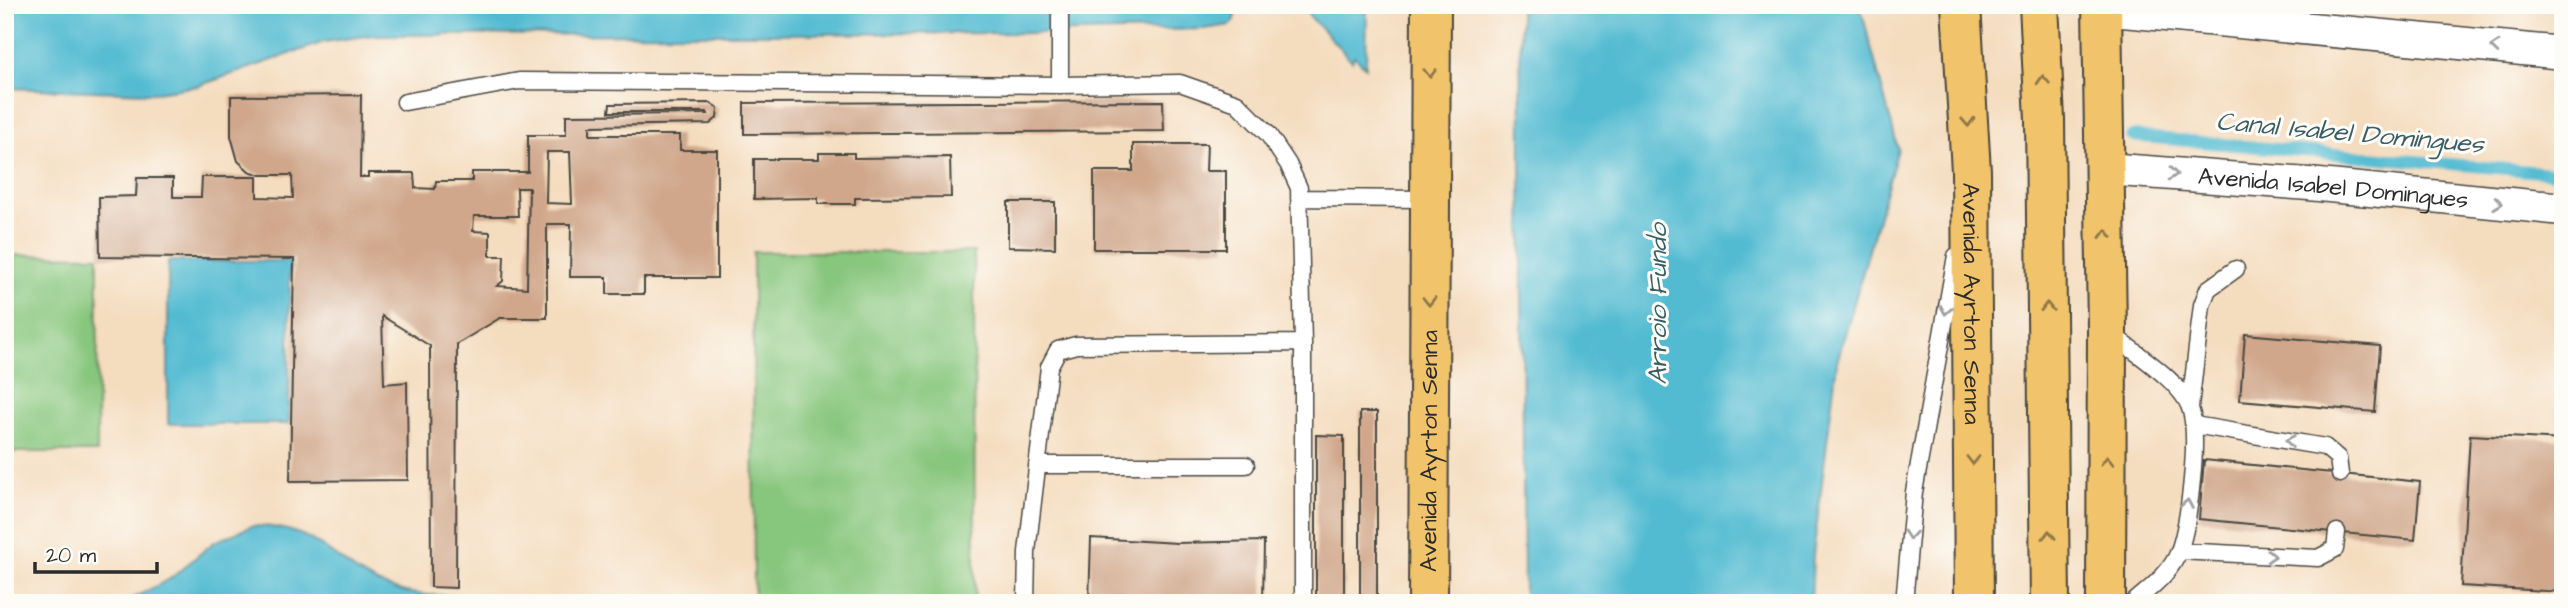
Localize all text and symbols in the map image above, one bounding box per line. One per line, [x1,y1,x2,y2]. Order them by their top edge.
one-way arrow [2489,40,2500,55]
one-way arrow [1422,69,1438,79]
one-way arrow [2035,74,2050,85]
water label: Canal Isabel Domingues [2215,103,2487,164]
one-way arrow [1961,117,1976,128]
street label: Avenida Isabel Domingues [2197,160,2470,218]
one-way arrow [2168,166,2179,181]
street label: Avenida Ayrton Senna [1953,183,1989,425]
one-way arrow [2492,195,2503,210]
water label: Arroio Fundo [1640,221,1676,385]
one-way arrow [2098,228,2114,238]
one-way arrow [1421,296,1437,307]
one-way arrow [2039,301,2055,312]
one-way arrow [1939,304,1954,316]
street label: Avenida Ayrton Senna [1412,330,1448,572]
one-way arrow [2284,434,2296,449]
one-way arrow [1965,455,1981,465]
one-way arrow [2099,455,2114,466]
one-way arrow [2179,498,2194,510]
one-way arrow [2042,529,2057,540]
one-way arrow [1903,530,1918,541]
scale bar [35,531,158,575]
text: 20 m [46,541,97,570]
one-way arrow [2266,548,2277,563]

